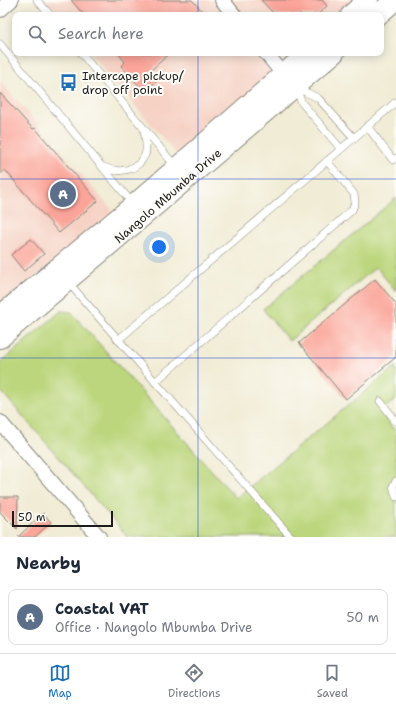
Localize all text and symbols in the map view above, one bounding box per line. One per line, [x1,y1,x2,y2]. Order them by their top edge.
search box [12,12,384,56]
icon: search [26,23,48,45]
text: Search here [58,24,144,44]
place label: Intercape pickup/ drop off point [82,68,185,98]
bus stop icon: Intercape pickup/ drop off point [59,73,79,93]
street label: Nangolo Mbumba Drive [111,145,225,247]
pin: A [50,179,76,209]
your location [149,237,169,257]
scale bar [12,509,113,528]
text: 50 m [18,510,46,525]
text: Nearby [16,552,81,574]
text: Coastal VAT [55,599,149,619]
text: A [25,609,35,626]
text: 50 m [346,609,379,626]
text: Office · Nangolo Mbumba Drive [55,619,252,636]
tab: Map [48,662,72,701]
tab: Directions [168,662,220,701]
tab: Saved [317,662,348,701]

